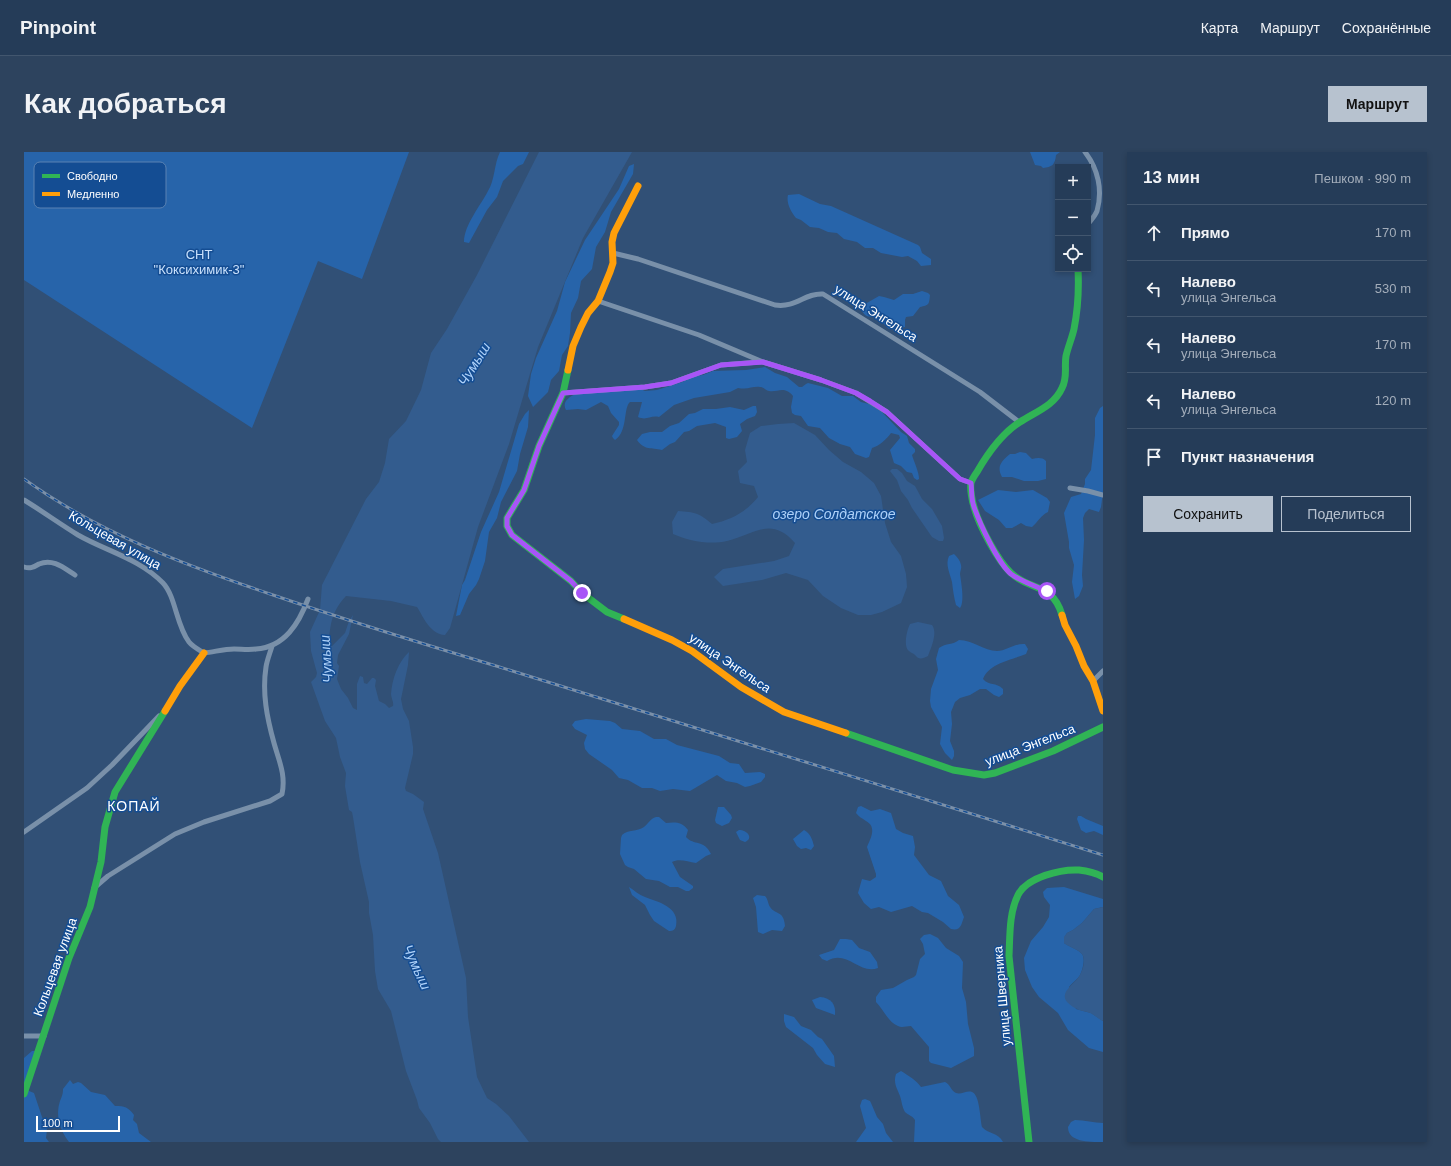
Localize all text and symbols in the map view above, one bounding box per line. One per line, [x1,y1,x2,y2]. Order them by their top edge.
text: Pinpoint [20,17,96,38]
text: Карта [1201,20,1238,36]
text: Маршрут [1260,20,1320,36]
text: Сохранённые [1342,20,1431,36]
button: Маршрут [1328,86,1427,122]
text: Как добраться [24,88,226,119]
legend [34,162,166,208]
map controls [1055,164,1091,272]
button: + [1055,164,1091,200]
text: 13 мин [1143,168,1200,187]
text: Свободно [67,170,118,182]
text: Пешком · 990 m [1314,171,1411,186]
text: Медленно [67,188,119,200]
button: − [1055,200,1091,236]
icon: ahead [1143,222,1165,244]
text: Прямо [1181,224,1230,241]
text: 170 m [1375,225,1411,240]
button: locate [1055,236,1091,272]
park label: СНТ "Коксихимик-3" [154,247,245,277]
text: Налево [1181,273,1236,290]
icon: left [1143,278,1165,300]
street label: улица Энгельса [832,281,921,345]
text: 530 m [1375,281,1411,296]
text: улица Энгельса [1181,290,1276,305]
text: Налево [1181,329,1236,346]
icon: left [1143,334,1165,356]
text: 170 m [1375,337,1411,352]
water label: Чумыш [455,339,494,389]
text: улица Энгельса [1181,346,1276,361]
text: Налево [1181,385,1236,402]
icon: left [1143,390,1165,412]
text: 120 m [1375,393,1411,408]
text: улица Энгельса [1181,402,1276,417]
icon: arrive [1143,446,1165,468]
text: Пункт назначения [1181,448,1314,465]
button: Сохранить [1143,496,1273,532]
button: Поделиться [1281,496,1411,532]
water label: озеро Солдатское [773,506,896,522]
street label: Кольцевая улица [66,508,164,573]
route start [1038,582,1056,600]
route end [573,584,591,602]
street label: улица Энгельса [686,630,774,696]
water label: Чумыш [316,634,336,683]
street label: улица Энгельса [983,721,1078,769]
district label: КОПАЙ [107,797,161,814]
street label: Кольцевая улица [30,915,80,1018]
water label: Чумыш [400,942,434,992]
street label: улица Шверника [990,945,1014,1047]
scale bar [36,1114,120,1133]
text: 100 m [42,1117,73,1129]

